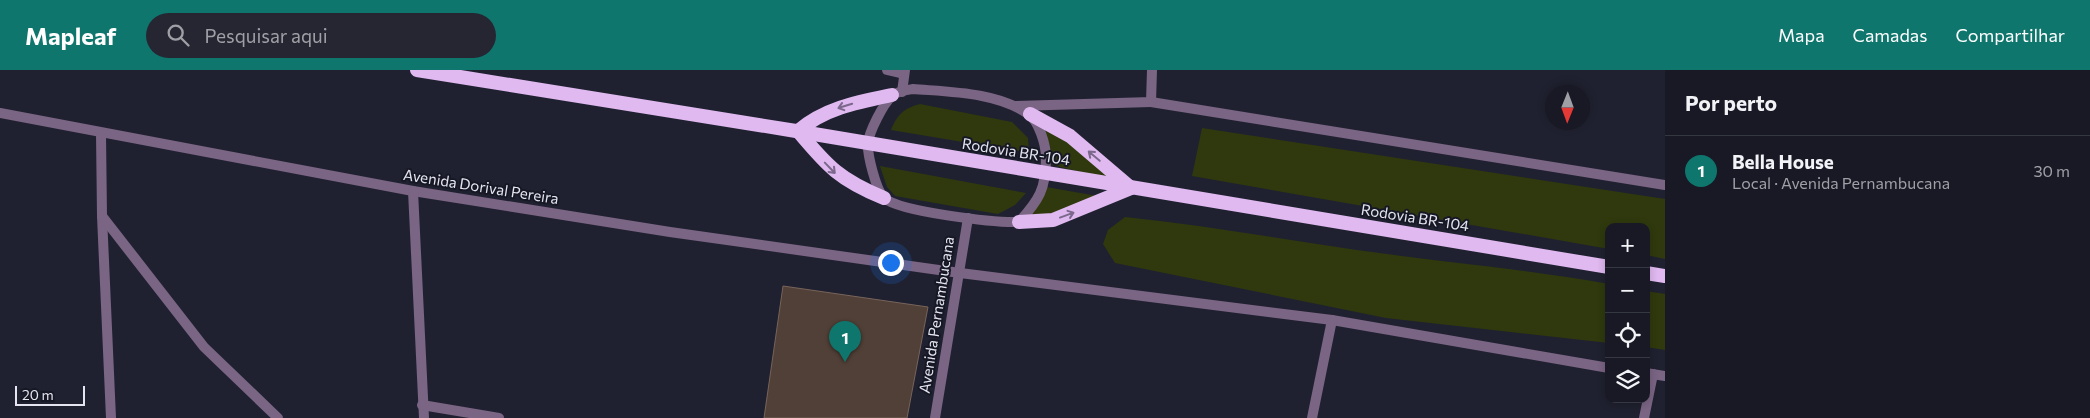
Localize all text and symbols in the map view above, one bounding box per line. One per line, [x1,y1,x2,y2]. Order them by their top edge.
search box [146,13,496,58]
text: Mapleaf [25,21,116,50]
icon: search [164,21,192,49]
text: Pesquisar aqui [204,24,328,47]
text: Mapa [1778,24,1825,46]
text: Camadas [1853,24,1927,46]
text: Compartilhar [1955,24,2065,46]
north arrow [1545,85,1590,130]
text: Por perto [1685,90,1777,115]
one-way arrow [837,101,853,111]
street label: Rodovia BR-104 [961,134,1072,168]
text: Bella House [1732,150,1834,173]
one-way arrow [1088,151,1101,162]
one-way arrow [824,161,836,174]
text: 1 [1697,161,1705,180]
text: 30 m [2033,161,2070,180]
street label: Avenida Dorival Pereira [402,165,560,207]
text: Local · Avenida Pernambucana [1732,173,1950,192]
street label: Rodovia BR-104 [1360,200,1471,234]
one-way arrow [1059,209,1074,219]
map controls [1605,223,1650,403]
button: + [1605,223,1650,268]
street label: Avenida Pernambucana [915,235,957,395]
your location [878,250,904,276]
button: − [1605,268,1650,313]
button: locate [1605,313,1650,358]
pin: 1 [829,321,861,362]
button: layers [1605,358,1650,403]
scale bar [15,383,85,406]
text: 20 m [22,386,54,403]

